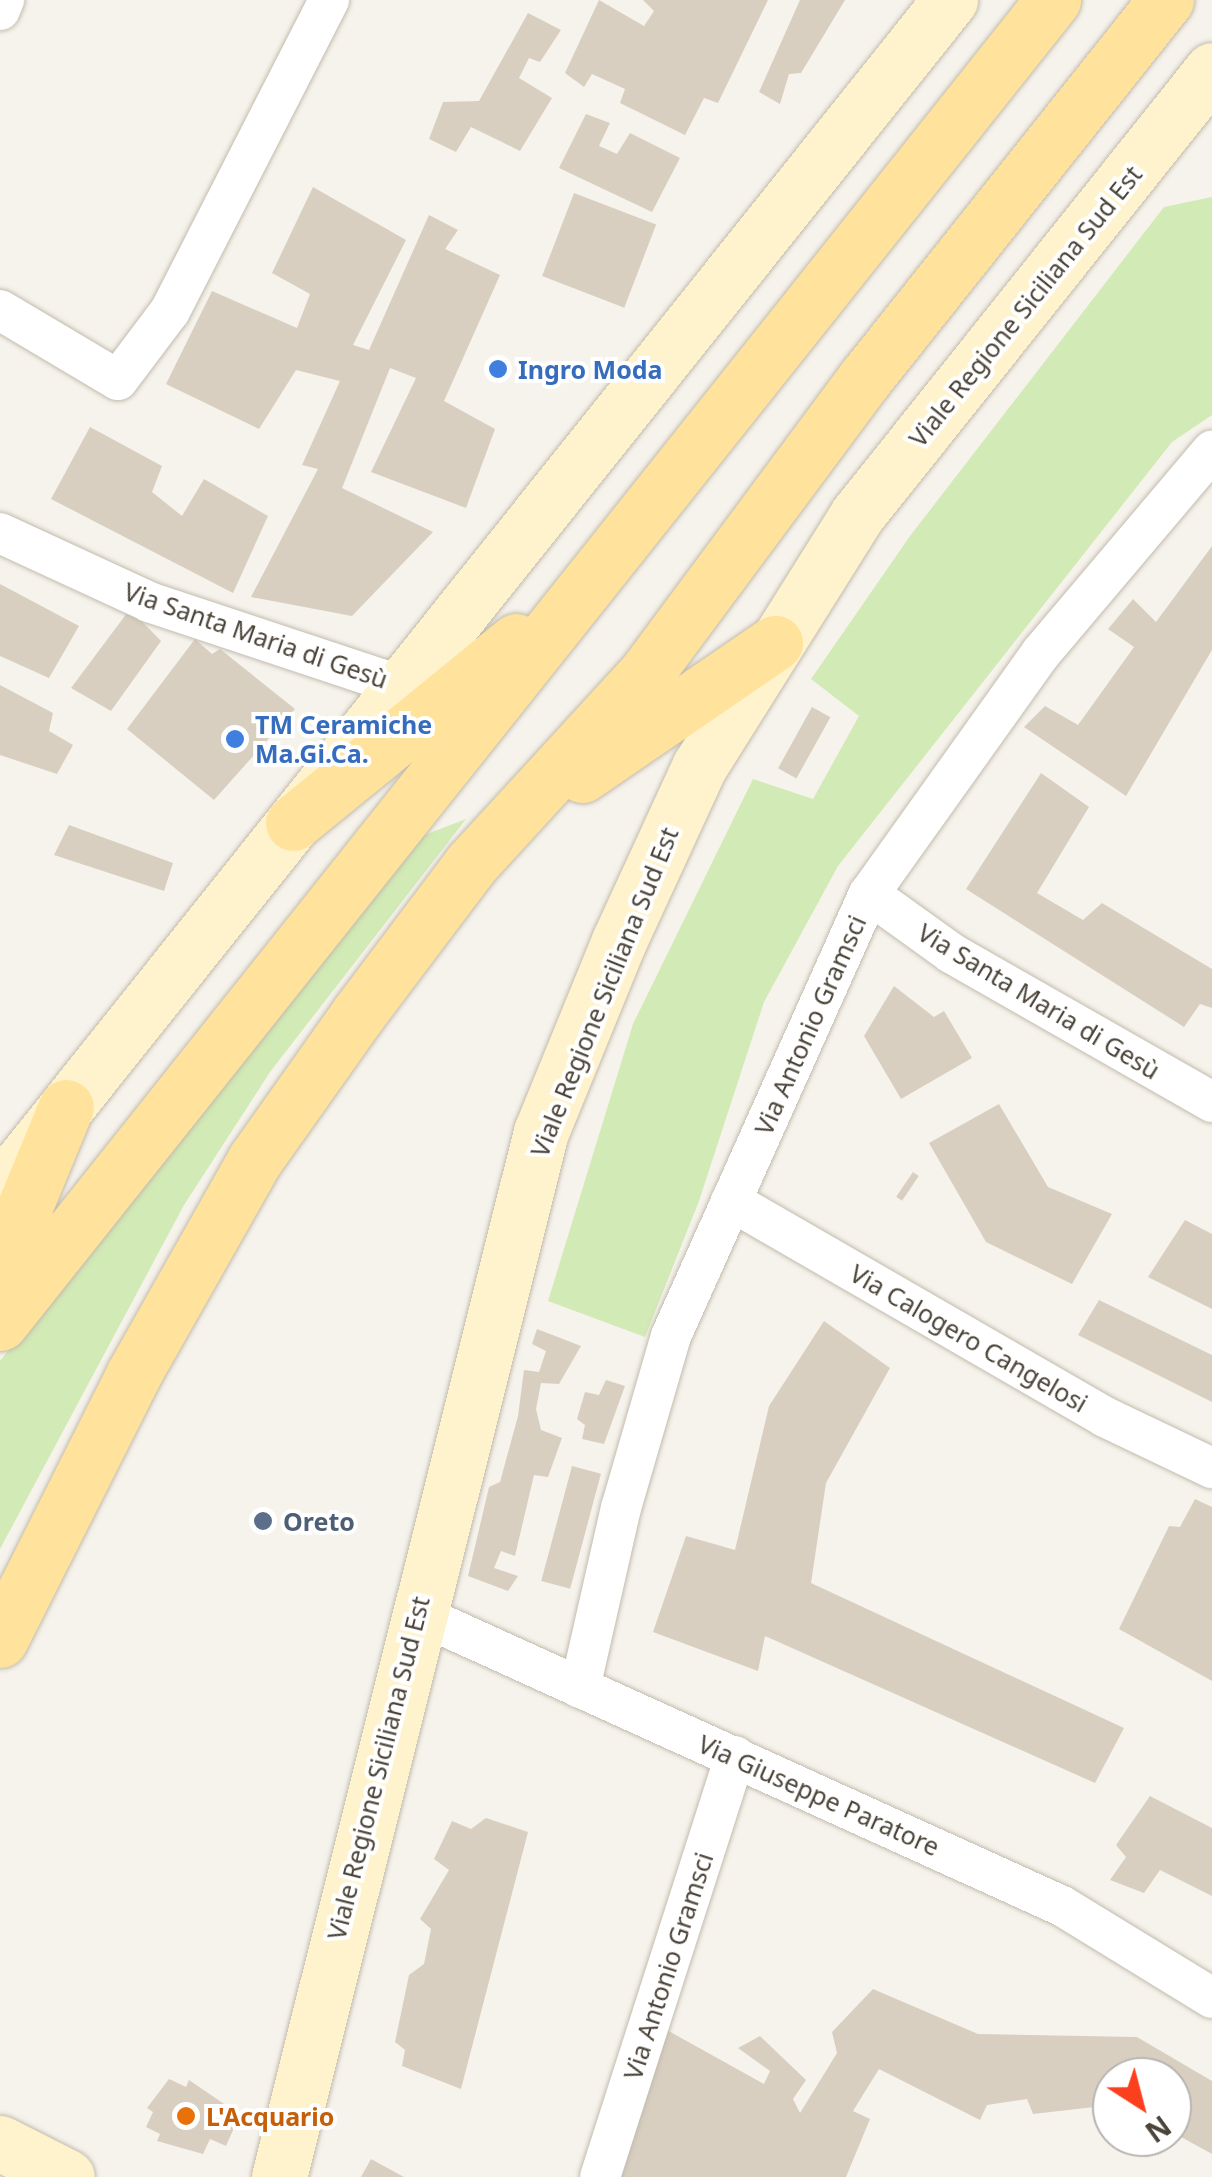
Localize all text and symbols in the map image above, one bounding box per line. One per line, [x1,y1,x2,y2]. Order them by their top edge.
street label: Viale Regione Siciliana Sud Est [902,160,1148,452]
place label: Ingro Moda [518,354,663,384]
marker: Ingro Moda [487,358,509,380]
street label: Via Santa Maria di Gesù [120,576,392,694]
place label: TM Ceramiche Ma.Gi.Ca. [255,710,432,769]
marker: TM Ceramiche Ma.Gi.Ca. [224,728,246,750]
street label: Viale Regione Siciliana Sud Est [524,823,684,1161]
street label: Via Antonio Gramsci [748,911,872,1139]
street label: Via Santa Maria di Gesù [913,917,1165,1085]
street label: Via Calogero Cangelosi [845,1258,1093,1418]
place label: Oreto [283,1506,355,1536]
marker: Oreto [252,1510,274,1532]
street label: Viale Regione Siciliana Sud Est [321,1593,435,1943]
street label: Via Giuseppe Paratore [694,1728,944,1862]
street label: Via Antonio Gramsci [617,1849,719,2083]
north arrow [1092,2057,1192,2157]
place label: L'Acquario [206,2101,334,2131]
marker: L'Acquario [175,2105,197,2127]
text: N [1138,2108,1179,2152]

